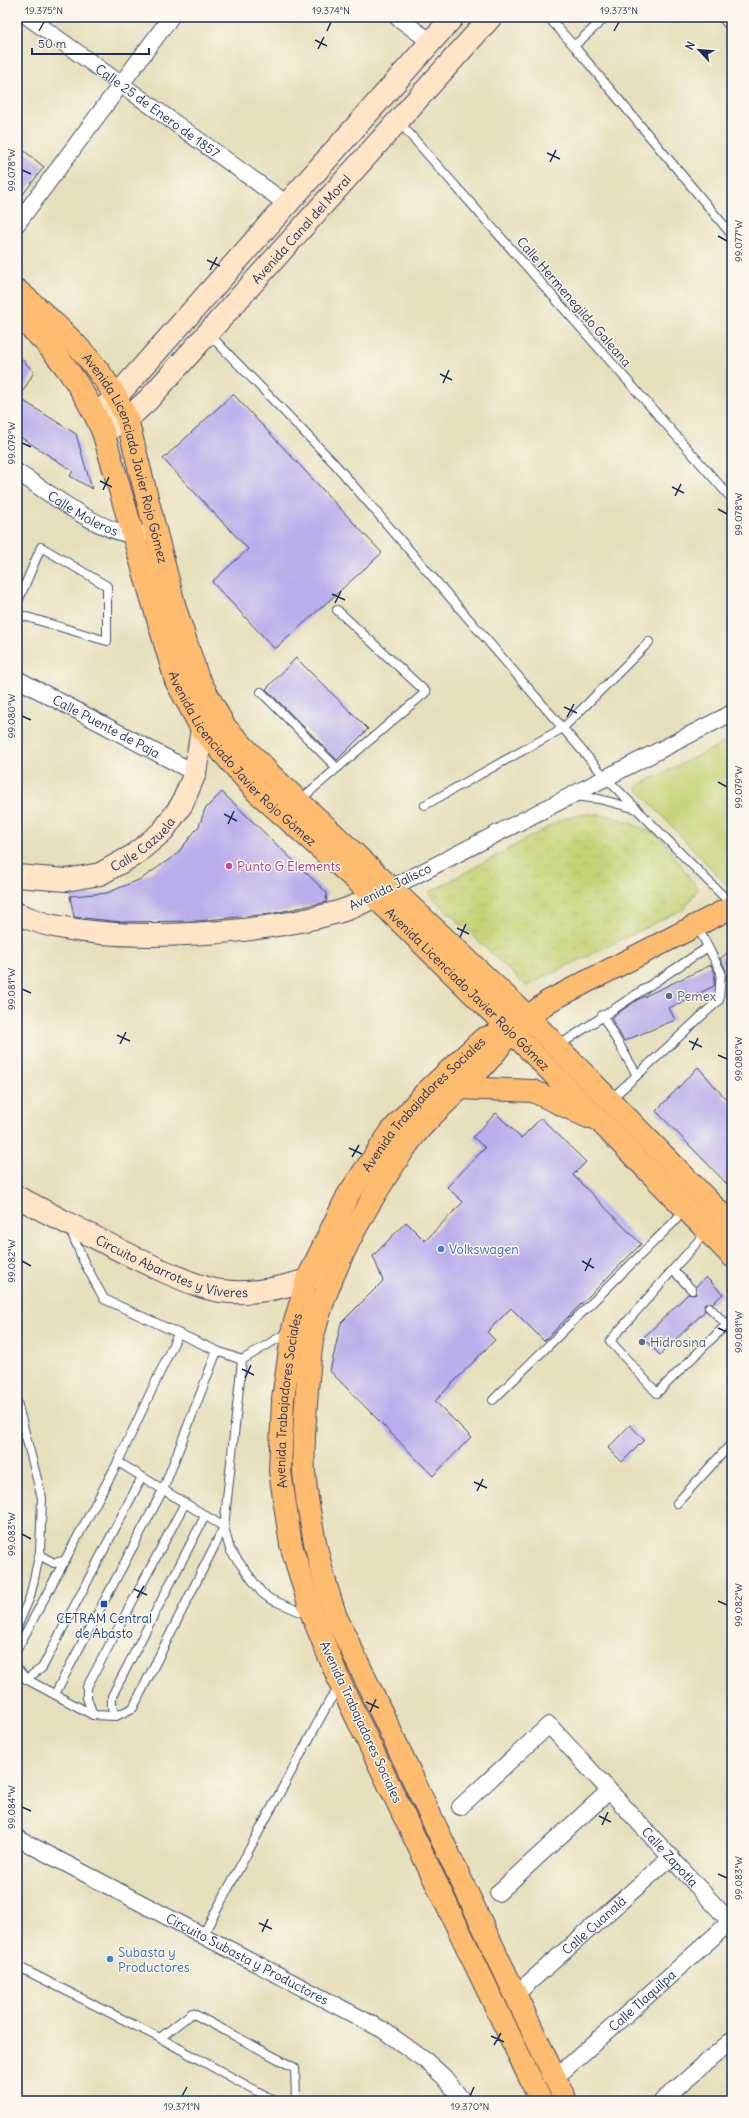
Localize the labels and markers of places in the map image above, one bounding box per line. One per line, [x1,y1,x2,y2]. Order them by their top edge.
place label: Punto G Elements [237,858,341,875]
marker: Punto G Elements [224,861,234,871]
place label: Pemex [677,988,717,1005]
marker: Pemex [664,991,674,1001]
place label: Volkswagen [449,1241,519,1258]
marker: Volkswagen [436,1244,446,1254]
place label: Hidrosina [650,1334,706,1351]
marker: Hidrosina [637,1337,647,1347]
marker: CETRAM Central de Abasto [99,1599,109,1609]
place label: CETRAM Central de Abasto [56,1610,152,1642]
place label: Subasta y Productores [118,1944,190,1976]
marker: Subasta y Productores [105,1954,115,1964]

